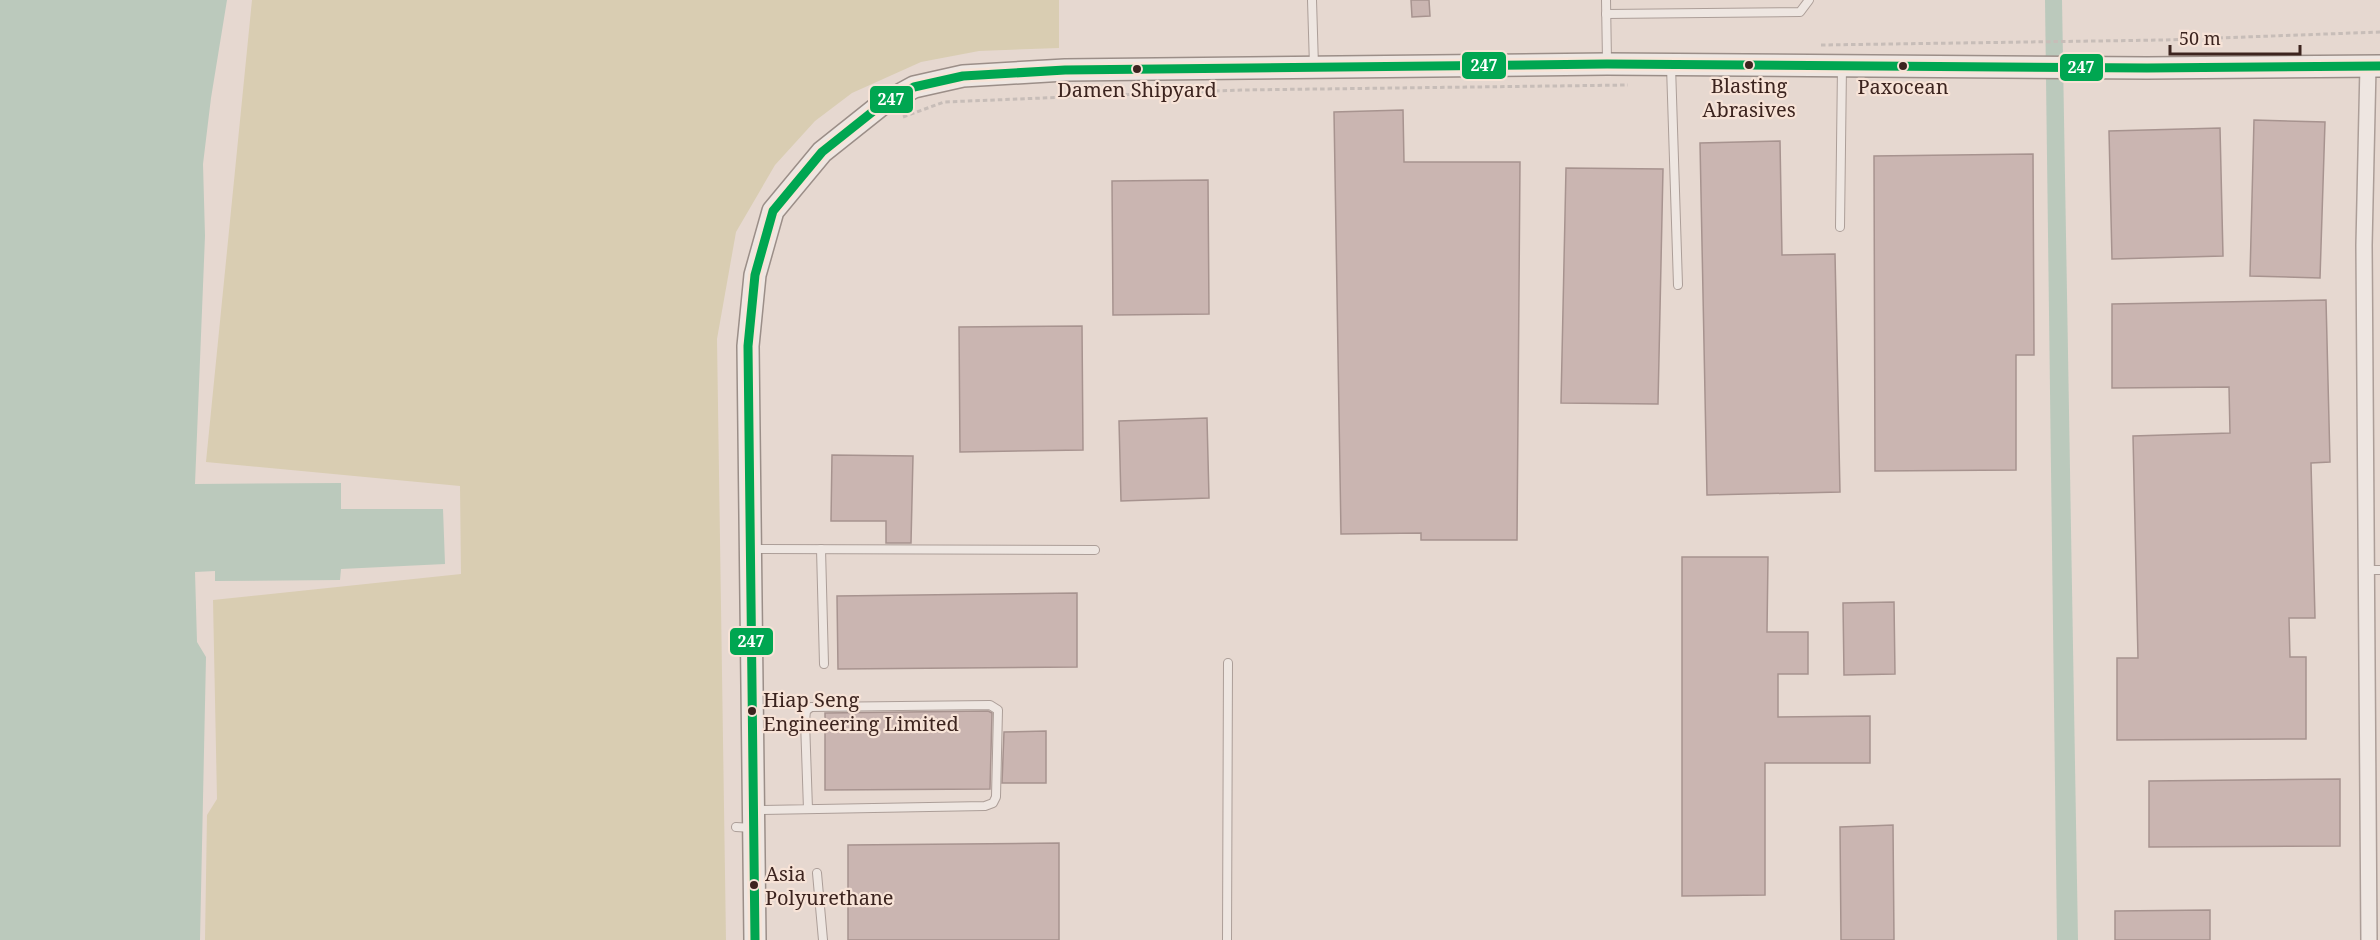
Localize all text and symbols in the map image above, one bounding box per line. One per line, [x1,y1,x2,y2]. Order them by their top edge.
scale bar [2170,18,2300,56]
text: 50 m [2179,26,2221,50]
line badge: 247 [1461,51,1507,80]
line badge: 247 [2059,53,2104,82]
text: 247 [1470,54,1498,76]
text: 247 [2067,56,2095,78]
marker: Blasting Abrasives [1743,59,1755,71]
marker: Paxocean [1897,60,1909,72]
marker: Damen Shipyard [1131,63,1143,75]
place label: Blasting Abrasives [1702,72,1796,123]
place label: Paxocean [1857,73,1949,100]
place label: Damen Shipyard [1057,76,1217,103]
line badge: 247 [869,85,914,114]
text: 247 [877,88,905,110]
line badge: 247 [729,627,774,656]
text: 247 [737,630,765,652]
place label: Hiap Seng Engineering Limited [763,686,959,737]
marker: Hiap Seng Engineering Limited [746,705,758,717]
place label: Asia Polyurethane [765,860,894,911]
marker: Asia Polyurethane [748,879,760,891]

